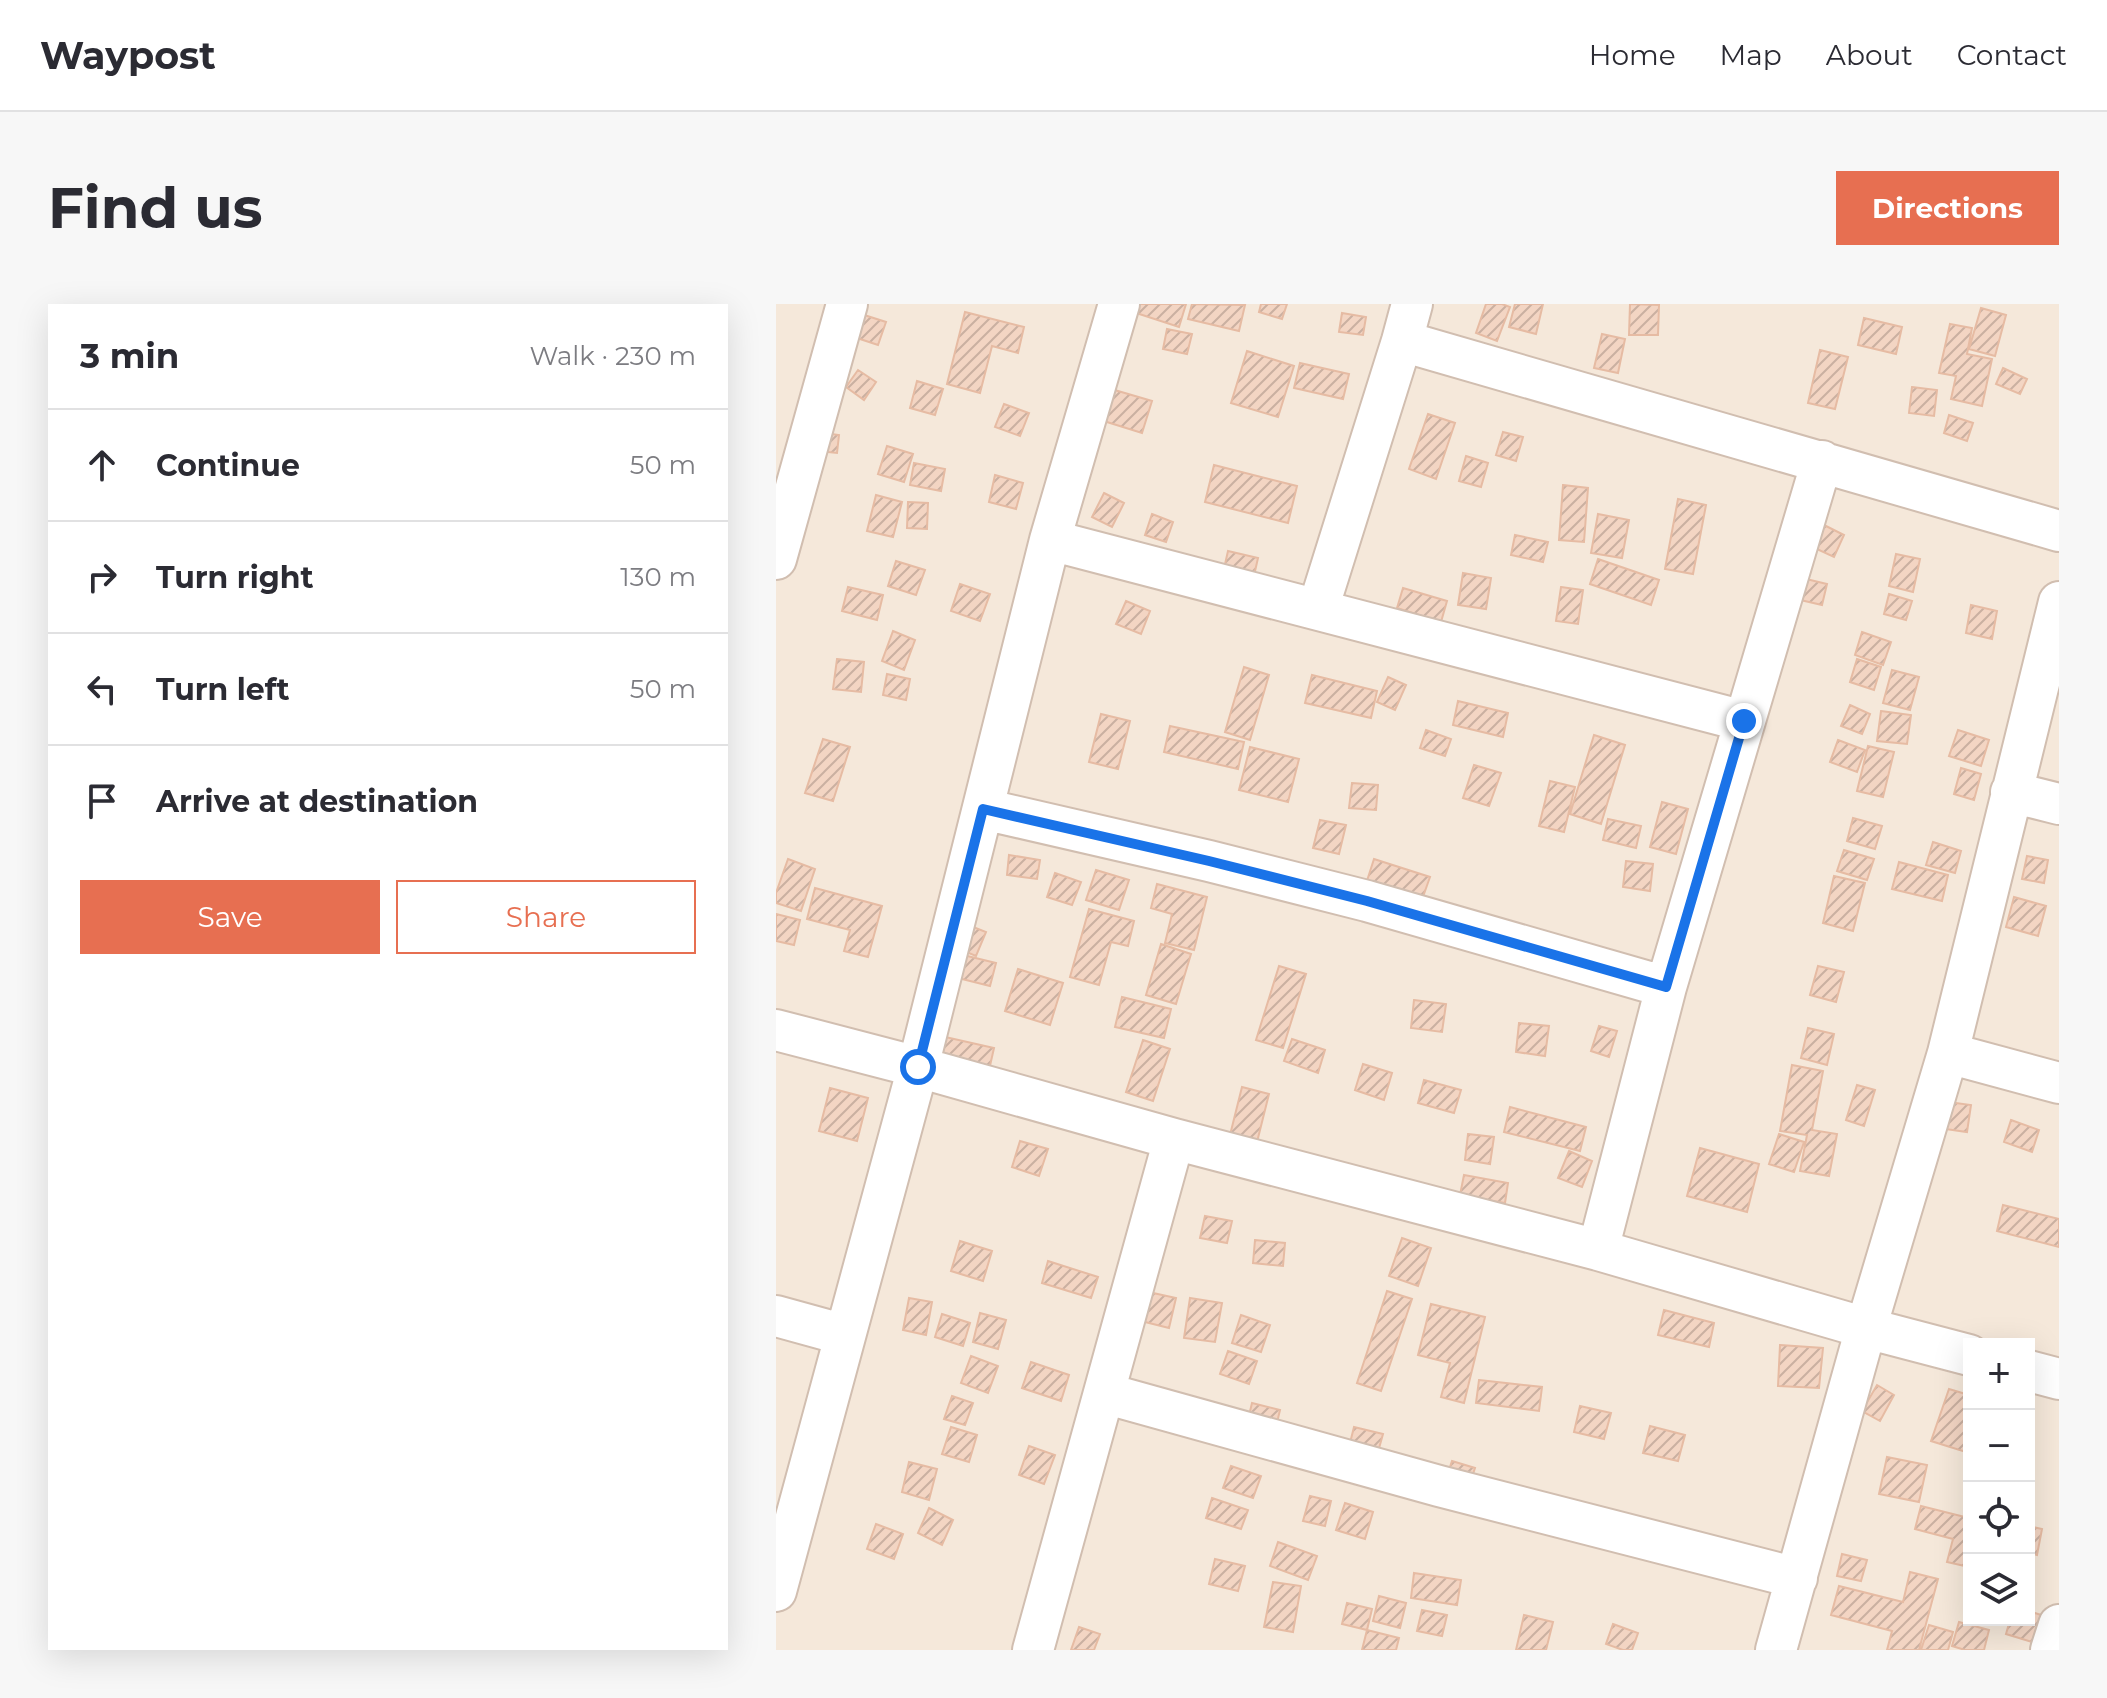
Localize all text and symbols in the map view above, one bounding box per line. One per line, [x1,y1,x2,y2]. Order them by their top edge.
text: Waypost [40,32,216,79]
text: Home [1589,38,1676,72]
text: Map [1720,38,1782,72]
text: About [1826,38,1913,72]
text: Contact [1957,38,2067,72]
button: Directions [1836,171,2059,245]
text: Find us [48,174,262,242]
text: 3 min [80,335,179,377]
text: Walk · 230 m [529,340,696,372]
icon: ahead [80,443,124,487]
text: Continue [156,447,300,484]
text: 50 m [630,449,696,481]
icon: right [80,555,124,599]
text: Turn right [156,559,313,596]
text: 130 m [620,561,696,593]
icon: left [80,667,124,711]
text: Turn left [156,671,289,708]
text: 50 m [630,673,696,705]
route end [1726,703,1762,739]
icon: arrive [80,779,124,823]
text: Arrive at destination [156,783,478,820]
button: Save [80,880,380,954]
button: Share [396,880,696,954]
route start [900,1049,936,1085]
map controls [1963,1338,2035,1626]
button: + [1963,1338,2035,1410]
button: − [1963,1410,2035,1482]
button: locate [1963,1482,2035,1554]
button: layers [1963,1554,2035,1626]

